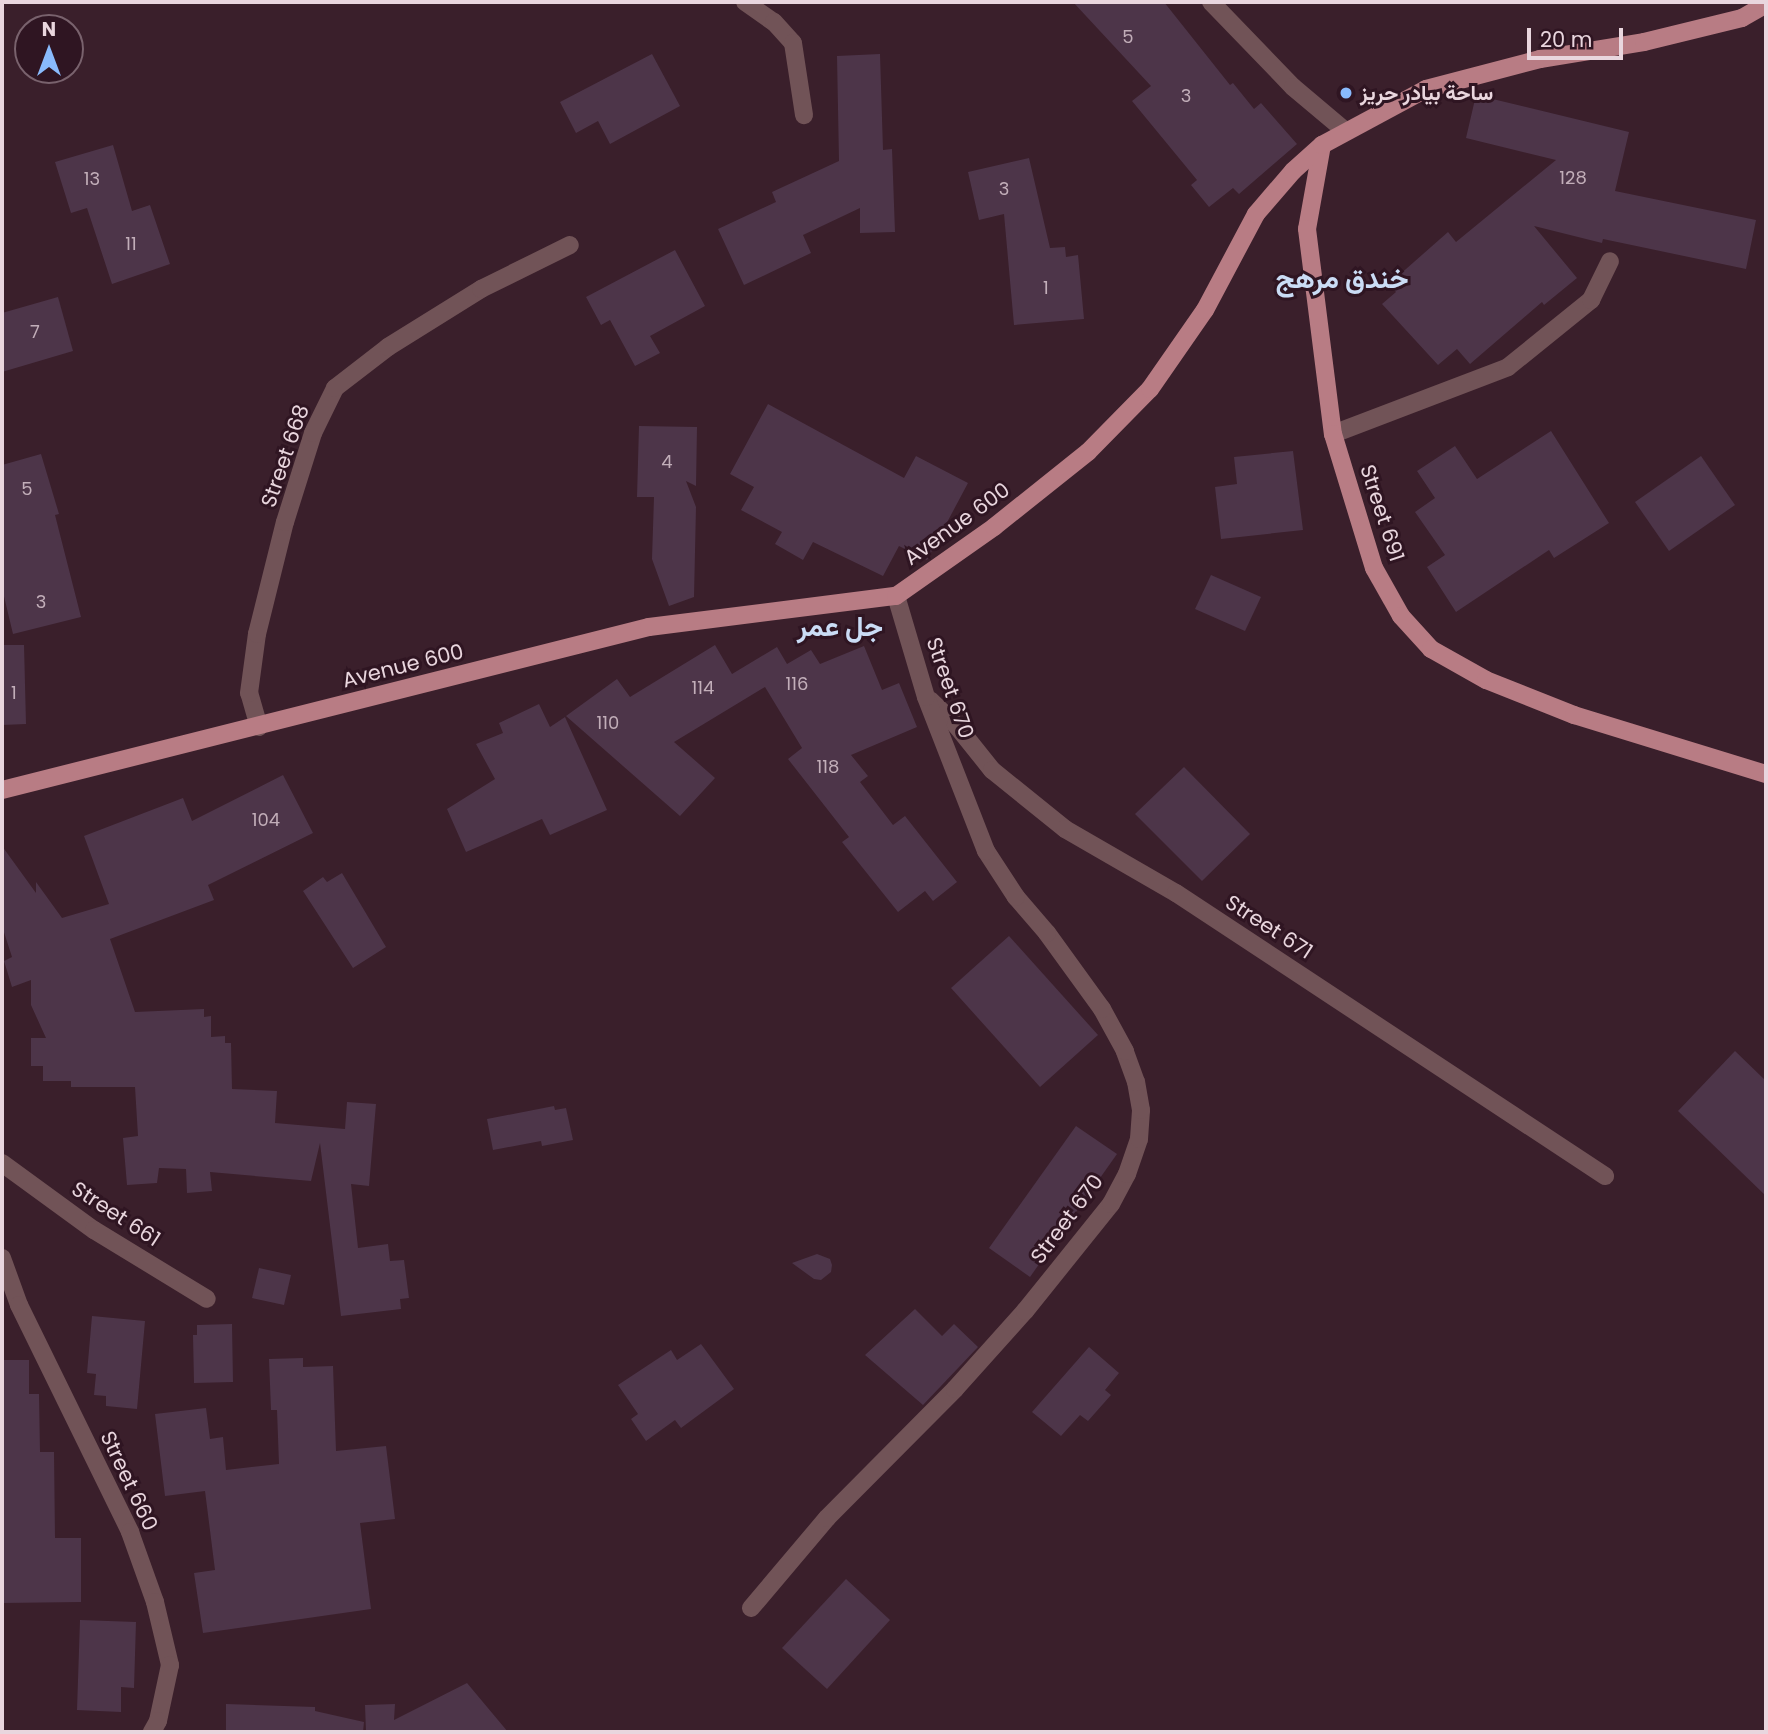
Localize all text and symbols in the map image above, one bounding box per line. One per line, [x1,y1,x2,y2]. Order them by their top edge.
north arrow [14,14,84,84]
scale bar [1530,14,1626,58]
text: N [42,16,56,43]
text: 20 m [1540,25,1593,54]
house number: 5 [1122,26,1134,48]
place label: ساحة بيادر حريز [1360,80,1493,106]
house number: 3 [1181,85,1191,107]
marker: ساحة بيادر حريز [1338,85,1354,101]
house number: 128 [1559,167,1587,189]
house number: 13 [84,168,100,190]
house number: 3 [999,178,1009,200]
house number: 11 [125,233,137,255]
district label: خندق مرهج [1276,262,1408,296]
house number: 1 [1043,277,1049,299]
house number: 7 [30,321,40,343]
street label: Street 668 [256,401,314,511]
house number: 4 [661,451,673,473]
street label: Street 691 [1355,461,1409,565]
street label: Avenue 600 [899,477,1015,571]
house number: 5 [21,478,33,500]
house number: 3 [36,591,46,613]
district label: جل عمر [797,610,883,644]
street label: Street 670 [921,634,979,742]
street label: Avenue 600 [340,639,466,693]
house number: 116 [786,673,808,695]
house number: 114 [692,677,714,699]
house number: 1 [11,682,17,704]
house number: 110 [597,712,619,734]
house number: 118 [817,756,839,778]
house number: 104 [252,809,280,831]
street label: Street 671 [1221,890,1317,964]
street label: Street 670 [1025,1169,1109,1269]
street label: Street 661 [67,1176,165,1252]
street label: Street 660 [95,1427,163,1535]

